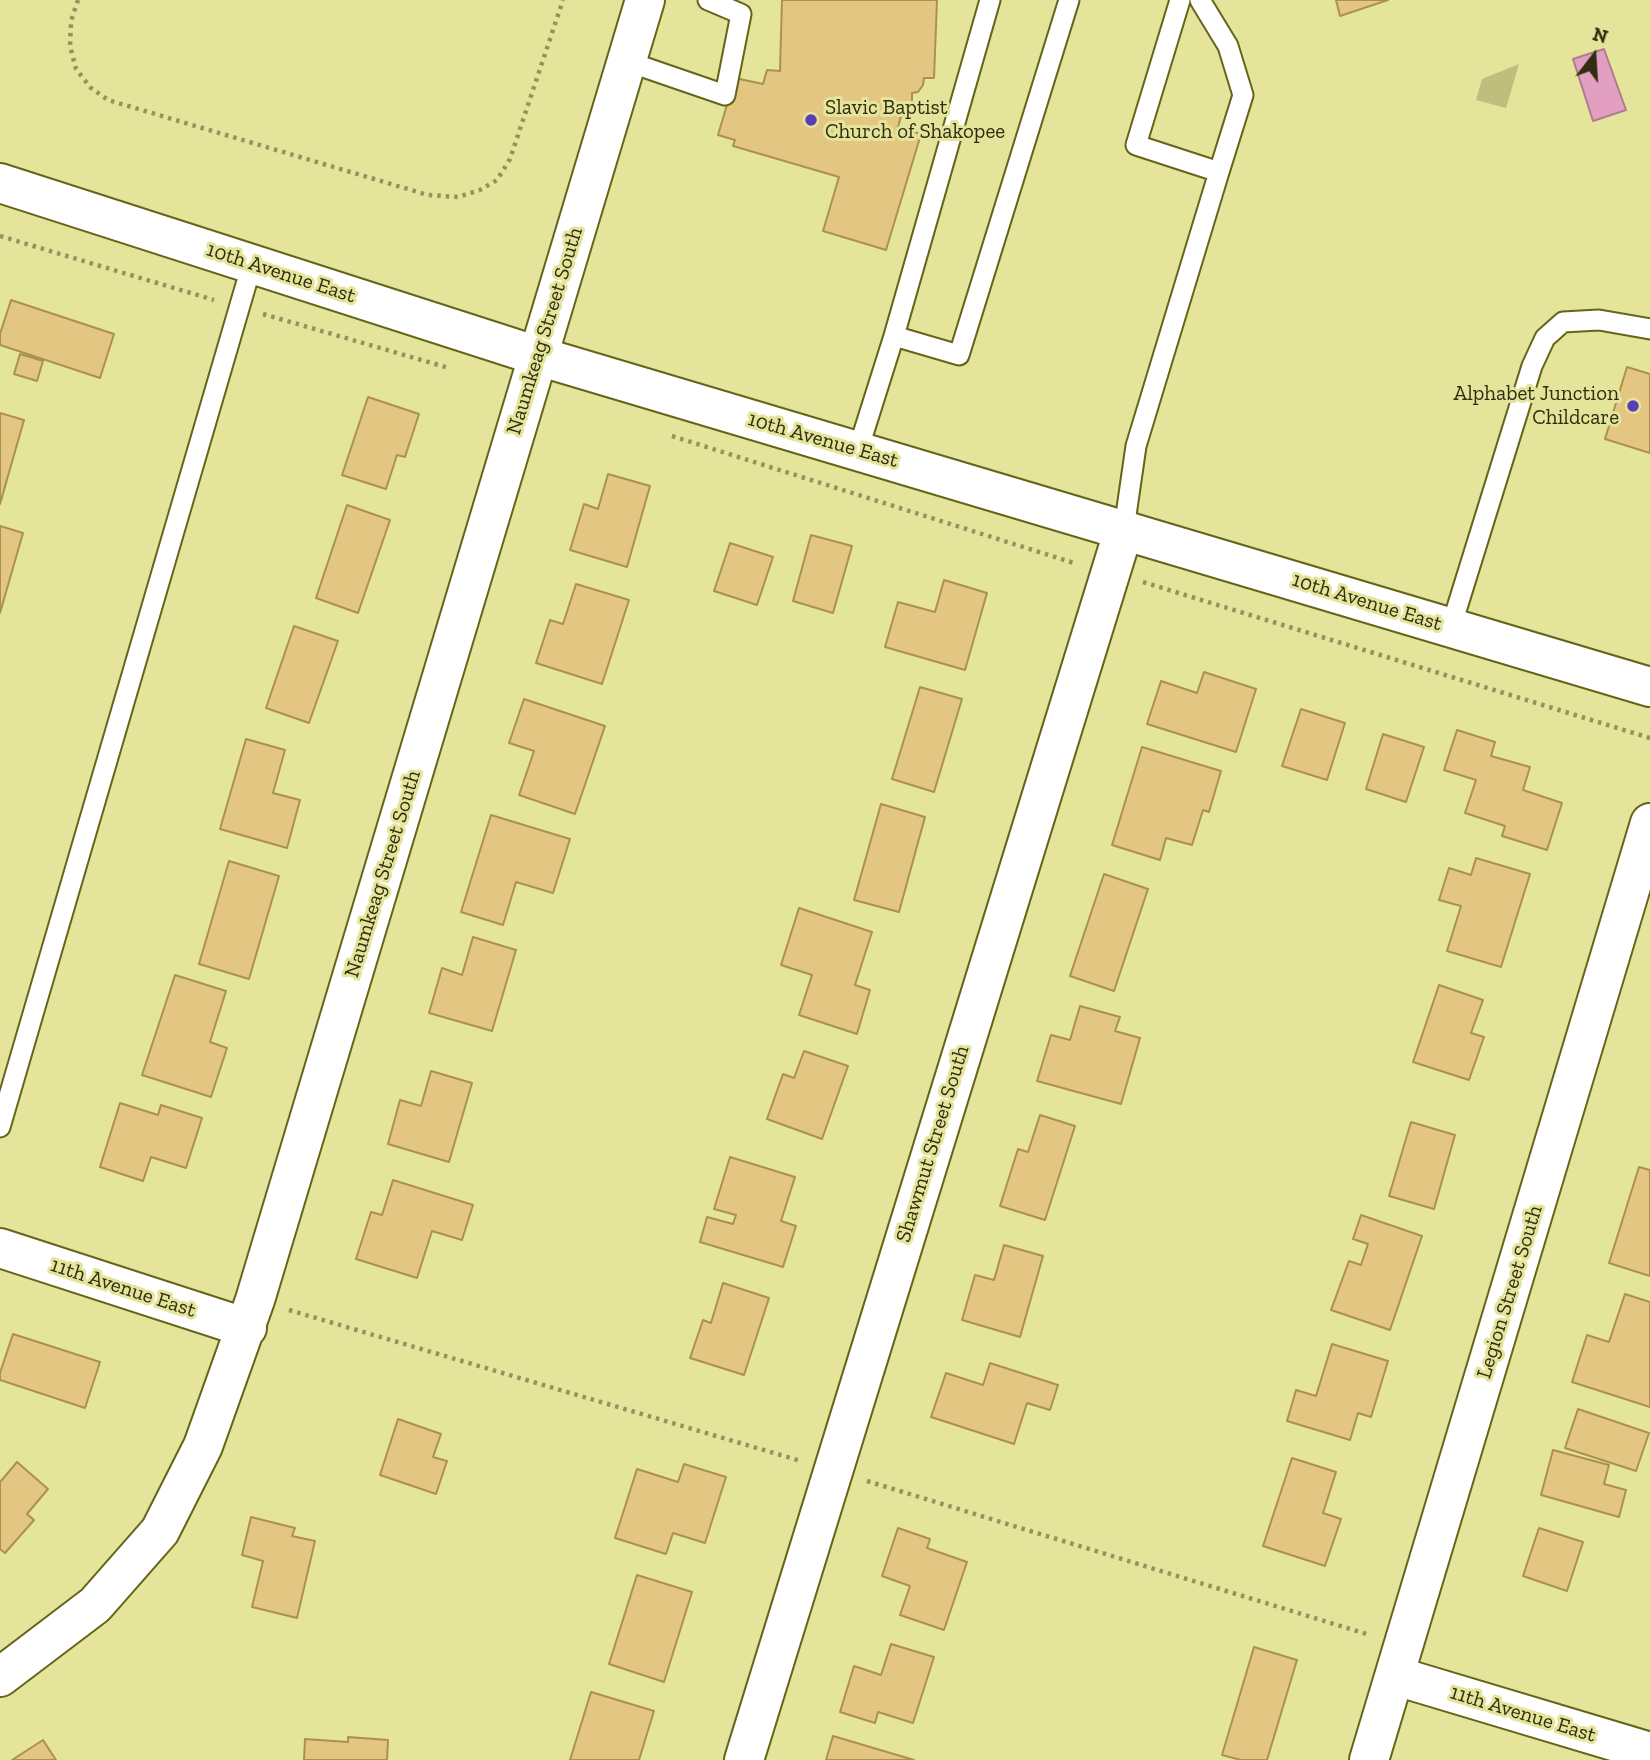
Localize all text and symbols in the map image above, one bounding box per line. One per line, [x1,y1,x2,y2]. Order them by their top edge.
north arrow [1559,21,1629,91]
text: N [1590,22,1611,49]
place label: Slavic Baptist Church of Shakopee [825,95,1005,145]
marker: Slavic Baptist Church of Shakopee [803,112,819,128]
street label: Naumkeag Street South [501,224,589,438]
street label: 10th Avenue East [203,237,359,309]
place label: Alphabet Junction Childcare [1454,381,1619,431]
marker: Alphabet Junction Childcare [1625,398,1641,414]
street label: 10th Avenue East [745,406,901,474]
street label: 10th Avenue East [1289,567,1445,637]
street label: Naumkeag Street South [339,767,427,981]
street label: Shawmut Street South [891,1042,975,1246]
street label: Legion Street South [1472,1202,1548,1382]
street label: 11th Avenue East [47,1253,199,1323]
street label: 11th Avenue East [1447,1680,1599,1748]

